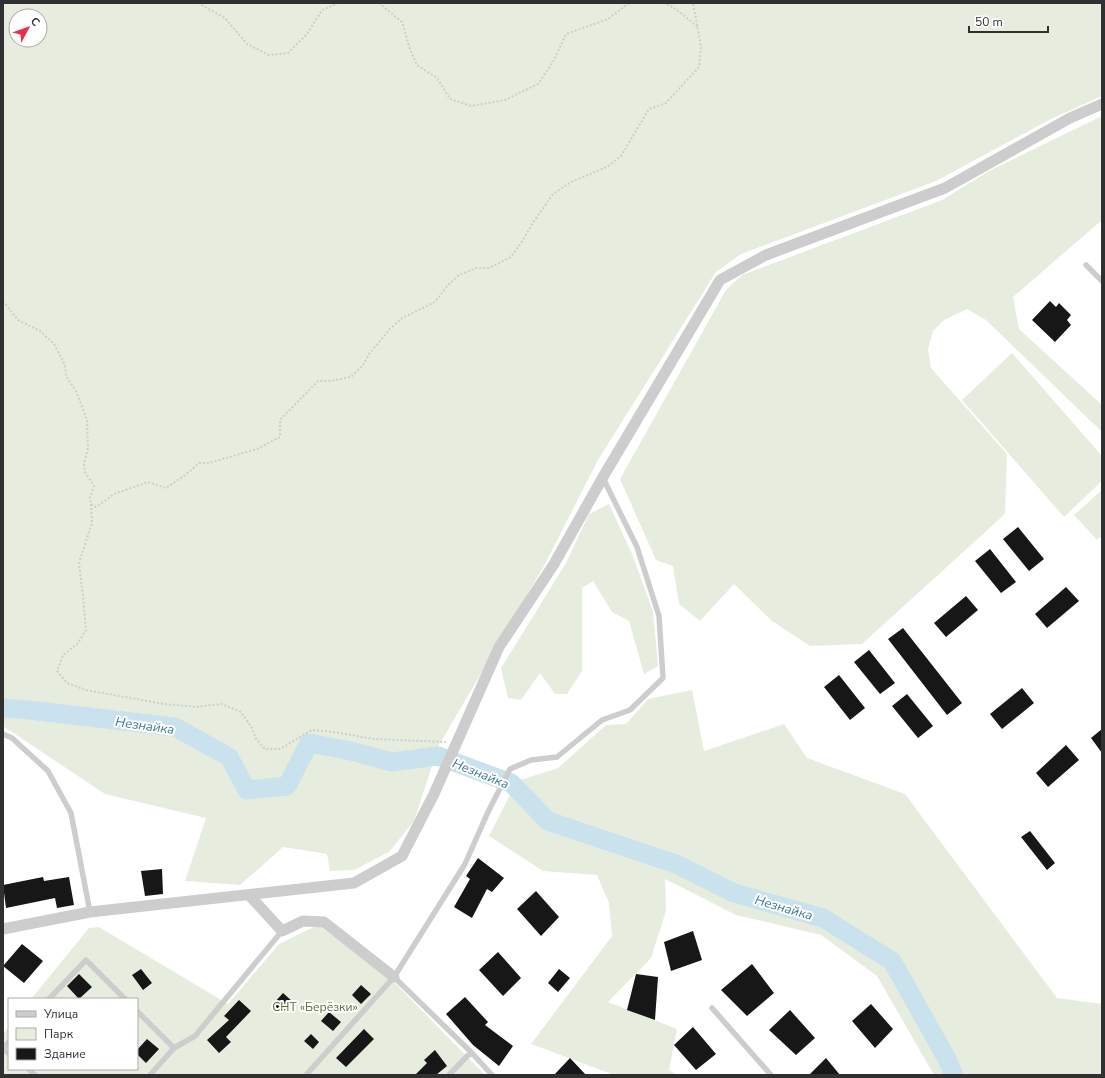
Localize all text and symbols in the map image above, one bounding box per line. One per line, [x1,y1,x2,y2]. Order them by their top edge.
north arrow [8,8,48,48]
scale bar [969,8,1048,34]
text: С [27,14,44,30]
text: 50 m [975,14,1003,30]
water label: Незнайка [114,713,176,739]
water label: Незнайка [450,754,512,793]
water label: Незнайка [753,891,815,925]
legend [8,998,138,1070]
park label: СНТ «Берёзки» [272,999,358,1015]
text: Улица [43,1006,78,1022]
text: Парк [44,1026,74,1042]
text: Здание [44,1046,86,1062]

